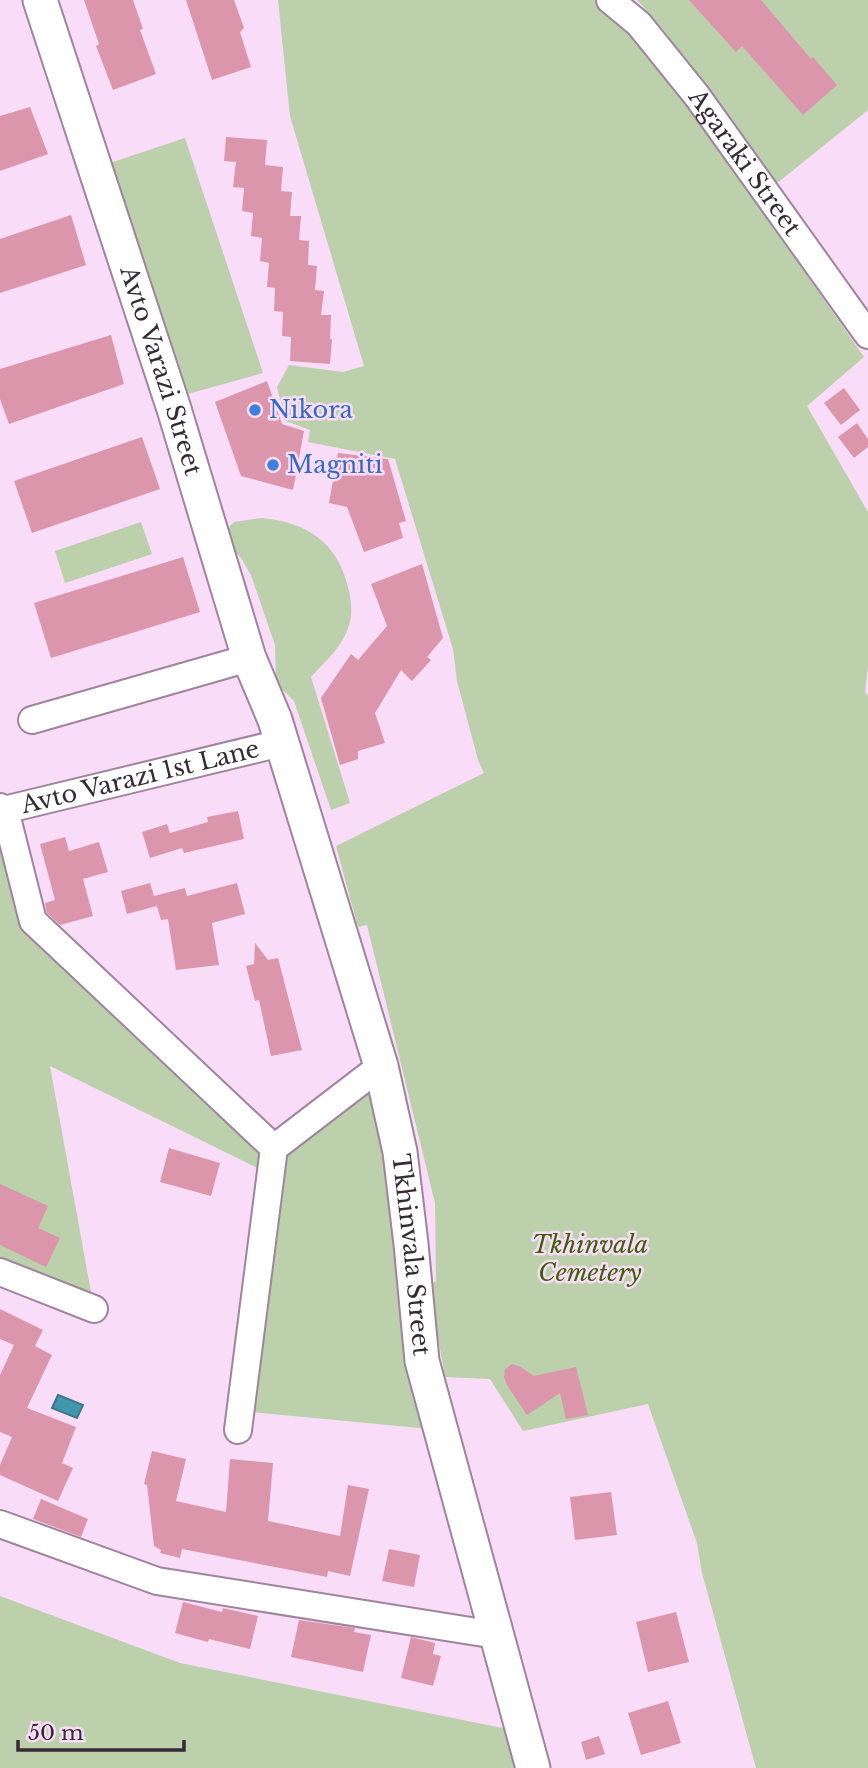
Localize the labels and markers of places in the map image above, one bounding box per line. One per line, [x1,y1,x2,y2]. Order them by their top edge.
place label: Nikora [269,395,354,424]
marker: Nikora [247,402,263,418]
place label: Magniti [287,450,383,479]
marker: Magniti [265,457,281,473]

